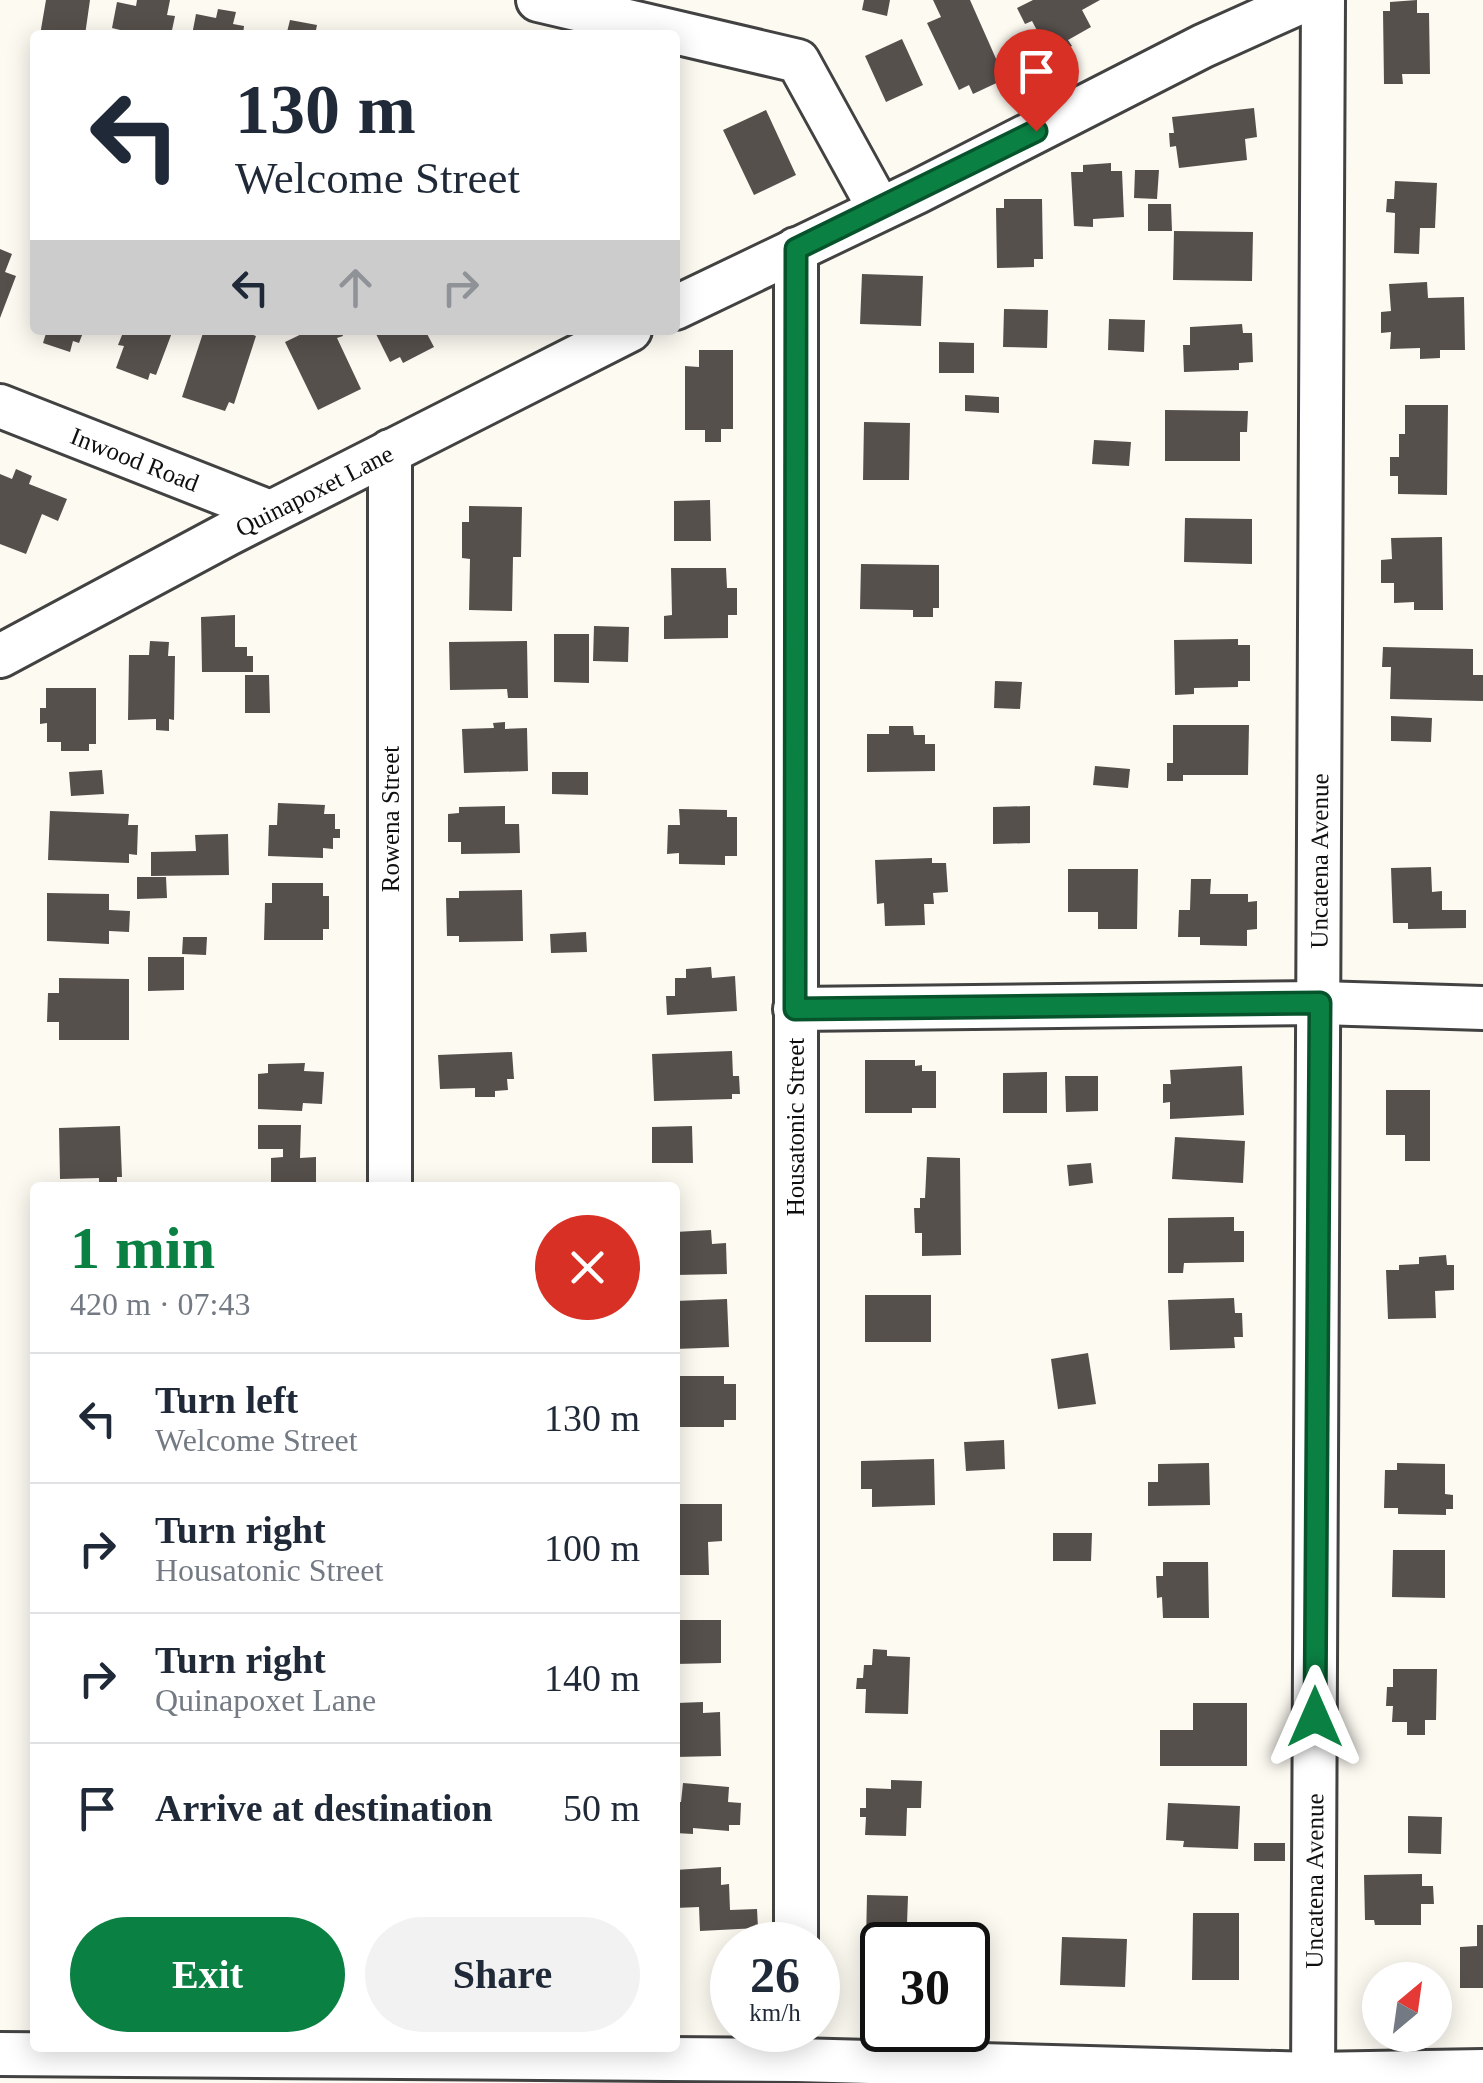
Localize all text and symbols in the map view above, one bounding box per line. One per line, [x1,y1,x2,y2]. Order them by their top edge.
pin [994,29,1079,132]
icon: arrive [1009,44,1064,99]
icon: left [70,70,200,200]
text: 130 m [235,71,416,148]
text: Welcome Street [235,153,520,203]
icon: left [223,260,278,315]
icon: ahead [328,260,383,315]
icon: right [433,260,488,315]
street label: Inwood Road [67,422,203,496]
street label: Quinapoxet Lane [231,439,397,542]
street label: Rowena Street [377,746,404,892]
street label: Uncatena Avenue [1305,773,1333,949]
street label: Housatonic Street [782,1038,809,1216]
text: 1 min [70,1215,215,1281]
button: close [535,1215,640,1320]
text: 420 m · 07:43 [70,1286,250,1322]
text: Turn left [155,1379,298,1421]
icon: left [70,1391,125,1446]
text: 130 m [544,1397,640,1439]
text: Welcome Street [155,1422,358,1458]
text: Turn right [155,1509,326,1551]
icon: right [70,1521,125,1576]
text: 100 m [544,1527,640,1569]
text: Housatonic Street [155,1552,383,1588]
text: Turn right [155,1639,326,1681]
icon: right [70,1651,125,1706]
text: 140 m [544,1657,640,1699]
position arrow [1263,1665,1367,1769]
text: Quinapoxet Lane [155,1682,376,1718]
icon: arrive [70,1781,125,1836]
text: Arrive at destination [155,1787,493,1829]
text: 50 m [563,1787,640,1829]
street label: Uncatena Avenue [1300,1793,1328,1969]
button: Exit [70,1917,345,2032]
button: Share [365,1917,640,2032]
speed limit sign: 30 [860,1922,990,2052]
text: 26 [750,1947,800,2003]
north arrow [1362,1962,1452,2052]
map controls [1362,1962,1452,2052]
text: km/h [749,1999,801,2026]

